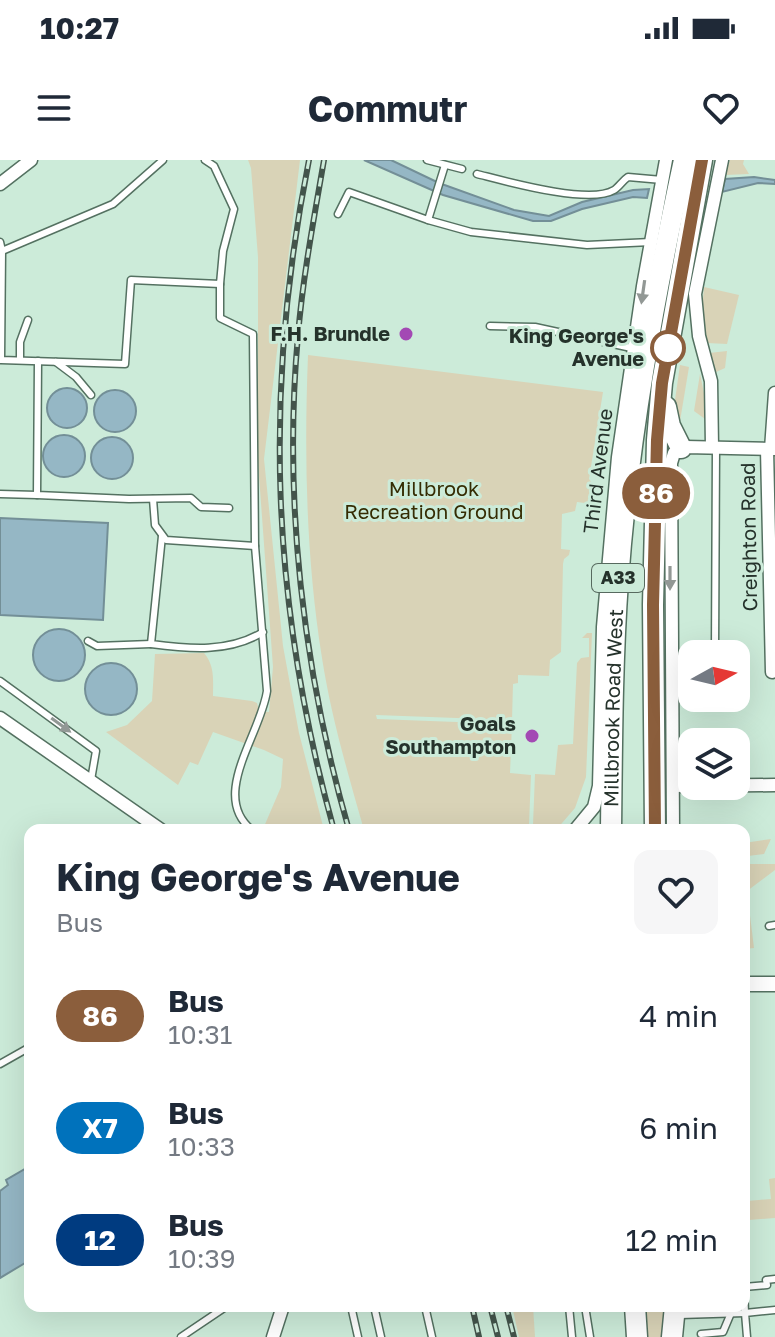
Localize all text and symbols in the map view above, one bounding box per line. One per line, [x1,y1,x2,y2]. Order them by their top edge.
text: 10:27 [40,10,119,46]
icon: menu [32,86,76,130]
icon: heart [699,86,743,130]
text: Commutr [307,87,468,130]
one-way arrow [636,280,649,305]
place label: F.H. Brundle [271,321,390,345]
place label: King George's Avenue [509,323,644,370]
marker: F.H. Brundle [397,325,415,343]
marker: King George's Avenue [651,331,685,365]
street label: Third Avenue [577,407,617,535]
street label: Creighton Road [735,462,761,612]
line badge: 86 [620,467,692,519]
park label: Millbrook Recreation Ground [344,476,524,523]
text: 86 [638,476,674,509]
road number: A33 [592,564,644,592]
one-way arrow [664,566,676,591]
street label: Millbrook Road West [598,608,627,807]
north arrow [678,640,750,712]
map controls [678,640,750,800]
place label: Goals Southampton [385,711,516,758]
one-way arrow [50,717,71,733]
marker: Goals Southampton [523,727,541,745]
button: layers [678,728,750,800]
button: heart [634,850,718,934]
text: King George's Avenue [56,854,460,899]
text: Bus [56,907,103,938]
text: Bus [168,983,224,1019]
text: 4 min [639,998,718,1034]
text: 86 [82,999,118,1032]
text: 10:31 [168,1019,232,1050]
text: Bus [168,1095,224,1131]
text: 6 min [639,1110,718,1146]
text: X7 [82,1111,118,1144]
text: 10:33 [168,1131,235,1162]
text: Bus [168,1207,224,1243]
text: 12 min [626,1222,718,1258]
text: 12 [84,1223,116,1256]
text: 10:39 [168,1243,235,1274]

